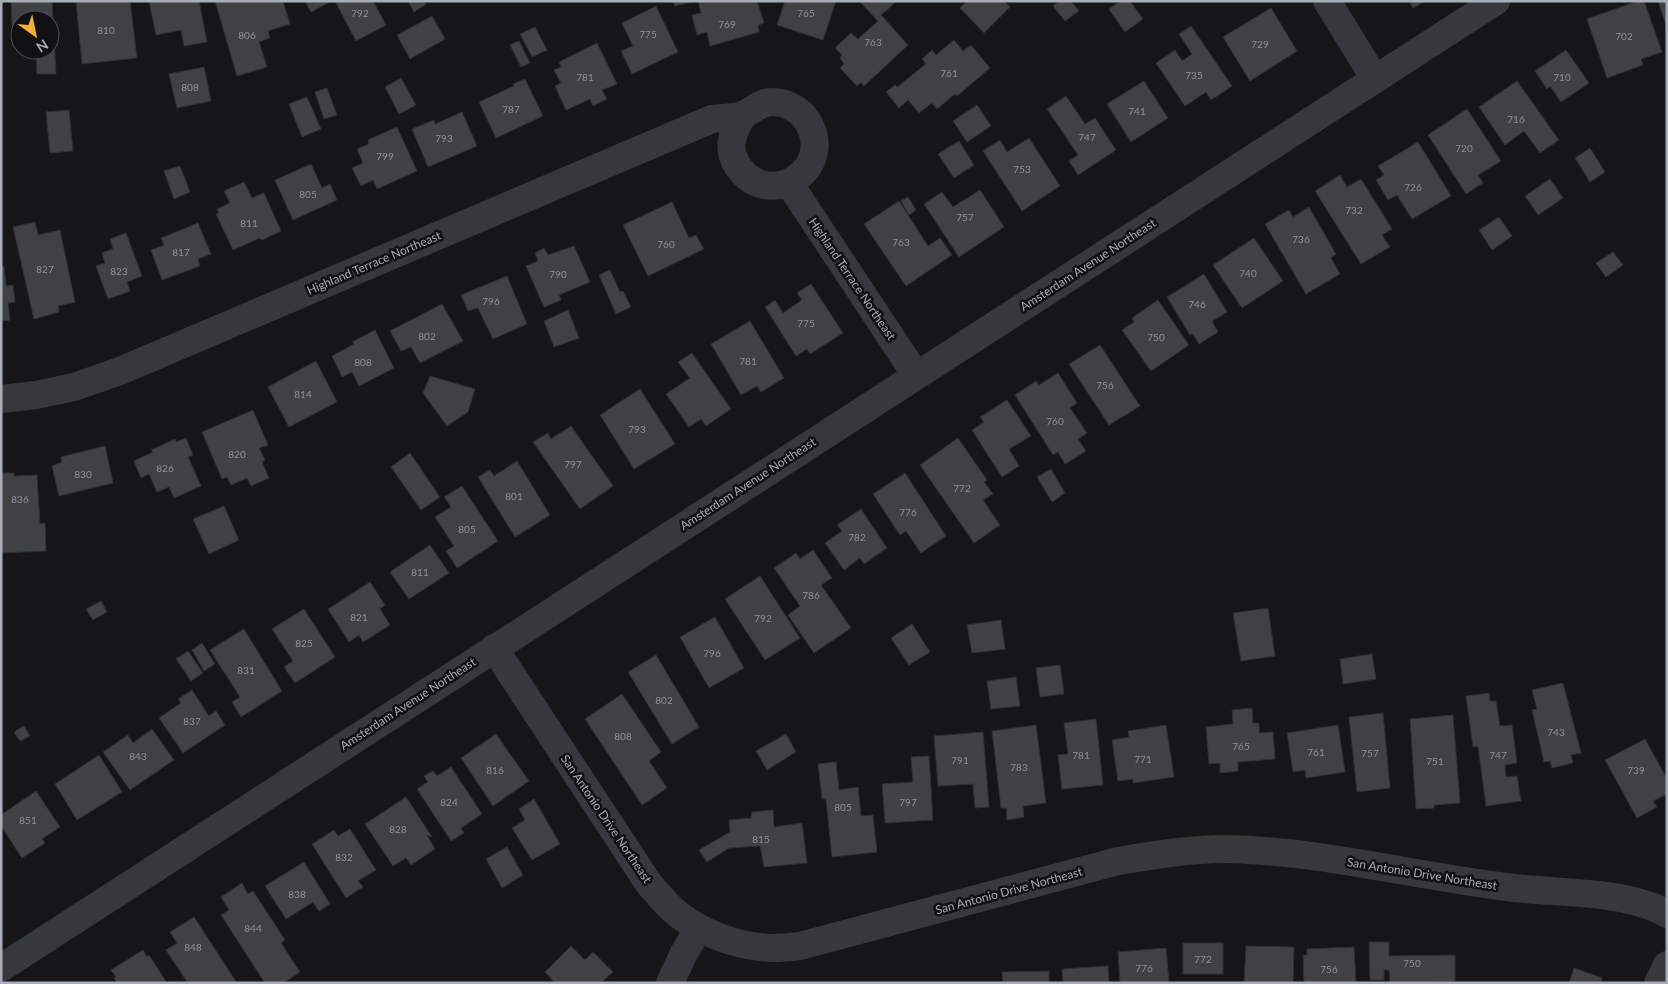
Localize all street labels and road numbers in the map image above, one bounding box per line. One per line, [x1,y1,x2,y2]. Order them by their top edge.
street label: Highland Terrace Northeast [806,215,899,343]
street label: Amsterdam Avenue Northeast [1017,215,1159,314]
street label: Highland Terrace Northeast [304,227,444,298]
street label: Amsterdam Avenue Northeast [677,434,819,533]
street label: Amsterdam Avenue Northeast [337,654,479,753]
street label: San Antonio Drive Northeast [558,752,655,886]
street label: San Antonio Drive Northeast [1346,854,1499,893]
street label: San Antonio Drive Northeast [934,863,1085,917]

